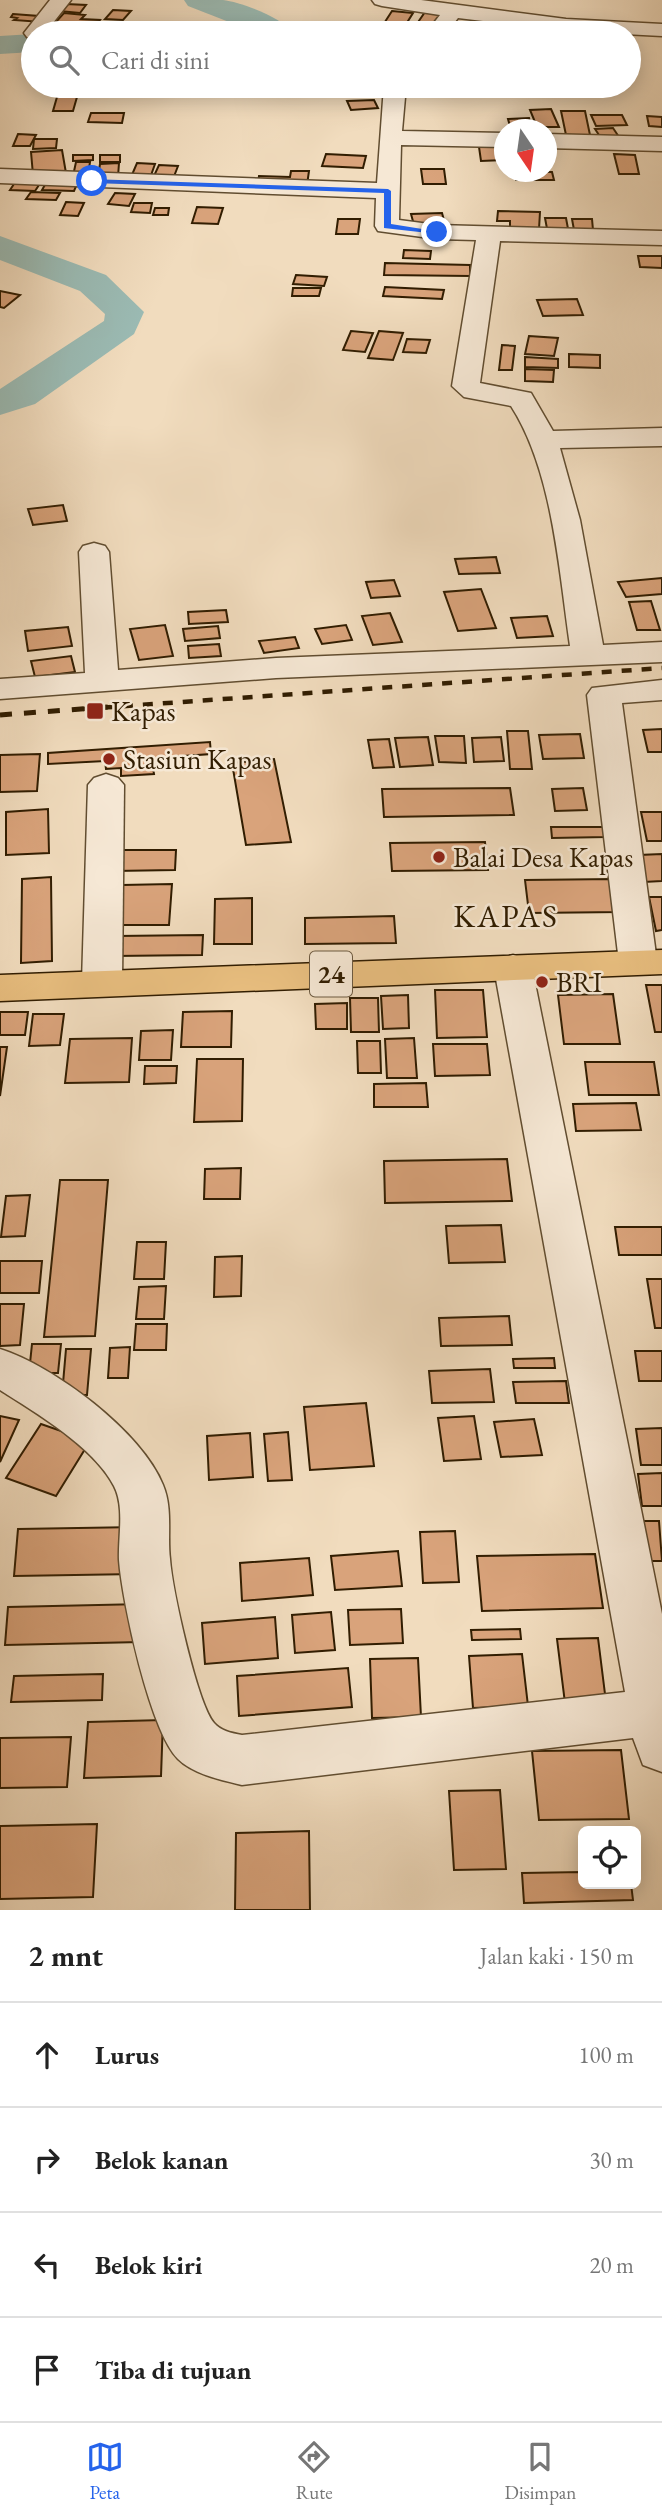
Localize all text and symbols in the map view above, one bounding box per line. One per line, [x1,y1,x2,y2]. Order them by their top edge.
search box [21,21,641,98]
icon: search [45,41,83,79]
text: Cari di sini [101,43,210,77]
north arrow [494,119,557,182]
route start [76,165,107,196]
route end [421,216,452,247]
place label: Kapas [111,693,175,729]
marker: Kapas [85,701,105,721]
place label: Stasiun Kapas [123,741,271,777]
marker: Stasiun Kapas [101,751,117,767]
place label: Balai Desa Kapas [453,839,633,875]
marker: Balai Desa Kapas [431,849,447,865]
district label: KAPAS [453,895,559,937]
road number: 24 [310,951,352,996]
place label: BRI [556,964,602,1000]
marker: BRI [534,974,550,990]
map controls [578,1826,641,1889]
button: locate [578,1826,641,1889]
text: 2 mnt [28,1936,103,1975]
text: Jalan kaki · 150 m [480,1941,634,1971]
icon: ahead [28,2036,66,2074]
text: Lurus [95,2038,159,2072]
text: 100 m [578,2040,634,2070]
icon: right [28,2141,66,2179]
text: Belok kanan [95,2143,229,2177]
text: 30 m [589,2145,634,2175]
icon: left [28,2246,66,2284]
text: Belok kiri [95,2248,202,2282]
text: 20 m [589,2250,634,2280]
icon: arrive [28,2351,66,2389]
text: Tiba di tujuan [95,2353,251,2387]
tab: Peta [86,2438,124,2505]
tab: Rute [295,2438,333,2505]
tab: Disimpan [505,2438,576,2505]

